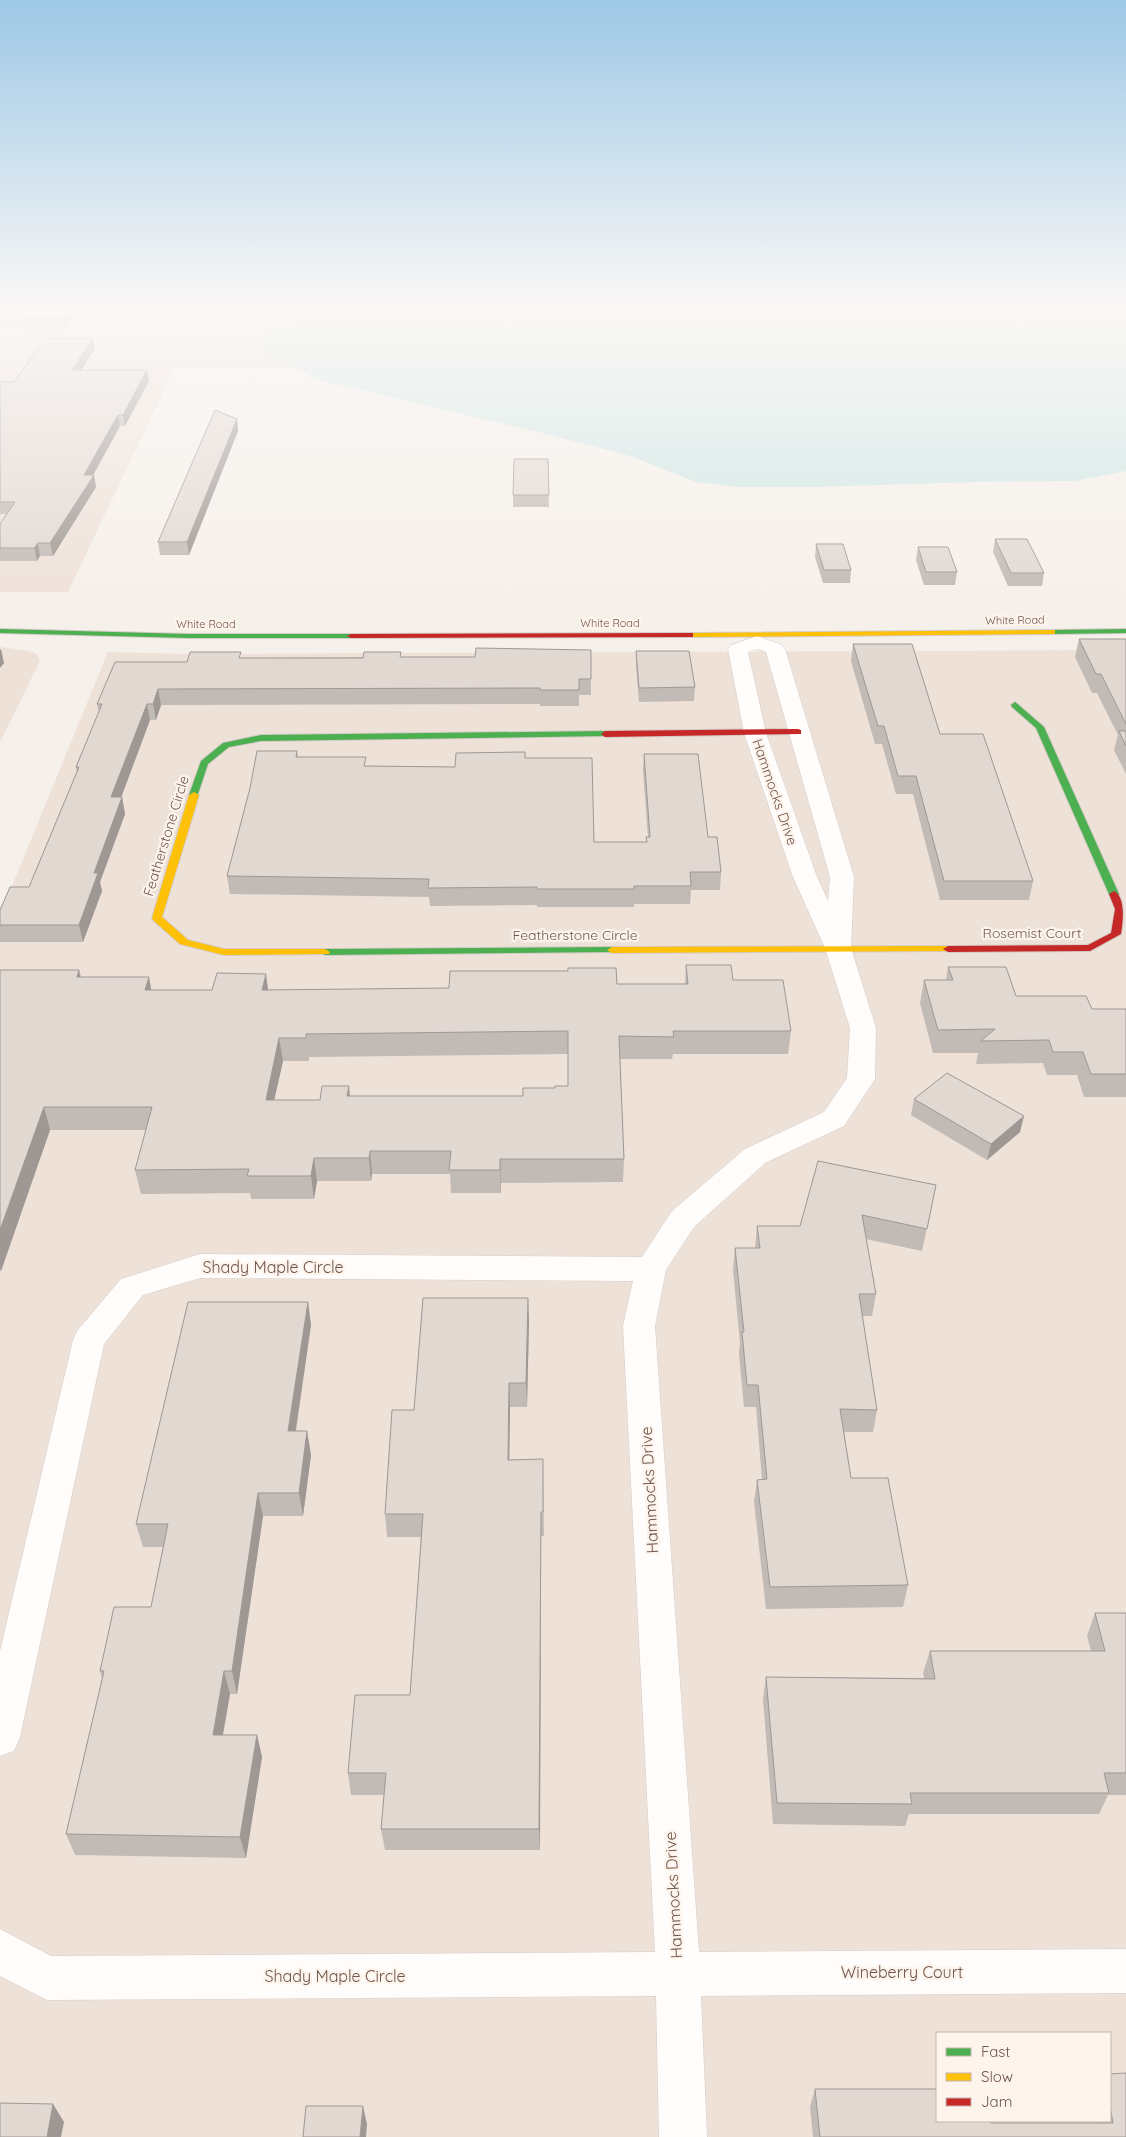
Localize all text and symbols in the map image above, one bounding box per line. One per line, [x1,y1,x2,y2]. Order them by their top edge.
street label: White Road [985,612,1045,628]
street label: White Road [580,616,640,630]
street label: White Road [176,617,236,631]
street label: Hammocks Drive [748,736,802,848]
street label: Featherstone Circle [139,773,193,898]
street label: Rosemist Court [983,924,1082,942]
street label: Featherstone Circle [512,926,638,944]
street label: Shady Maple Circle [202,1257,344,1277]
street label: Hammocks Drive [636,1426,662,1554]
street label: Hammocks Drive [660,1831,686,1959]
street label: Wineberry Court [841,1962,963,1982]
street label: Shady Maple Circle [264,1966,406,1986]
legend [936,2032,1111,2122]
text: Fast [981,2042,1010,2061]
text: Slow [981,2067,1013,2086]
text: Jam [981,2092,1012,2111]

